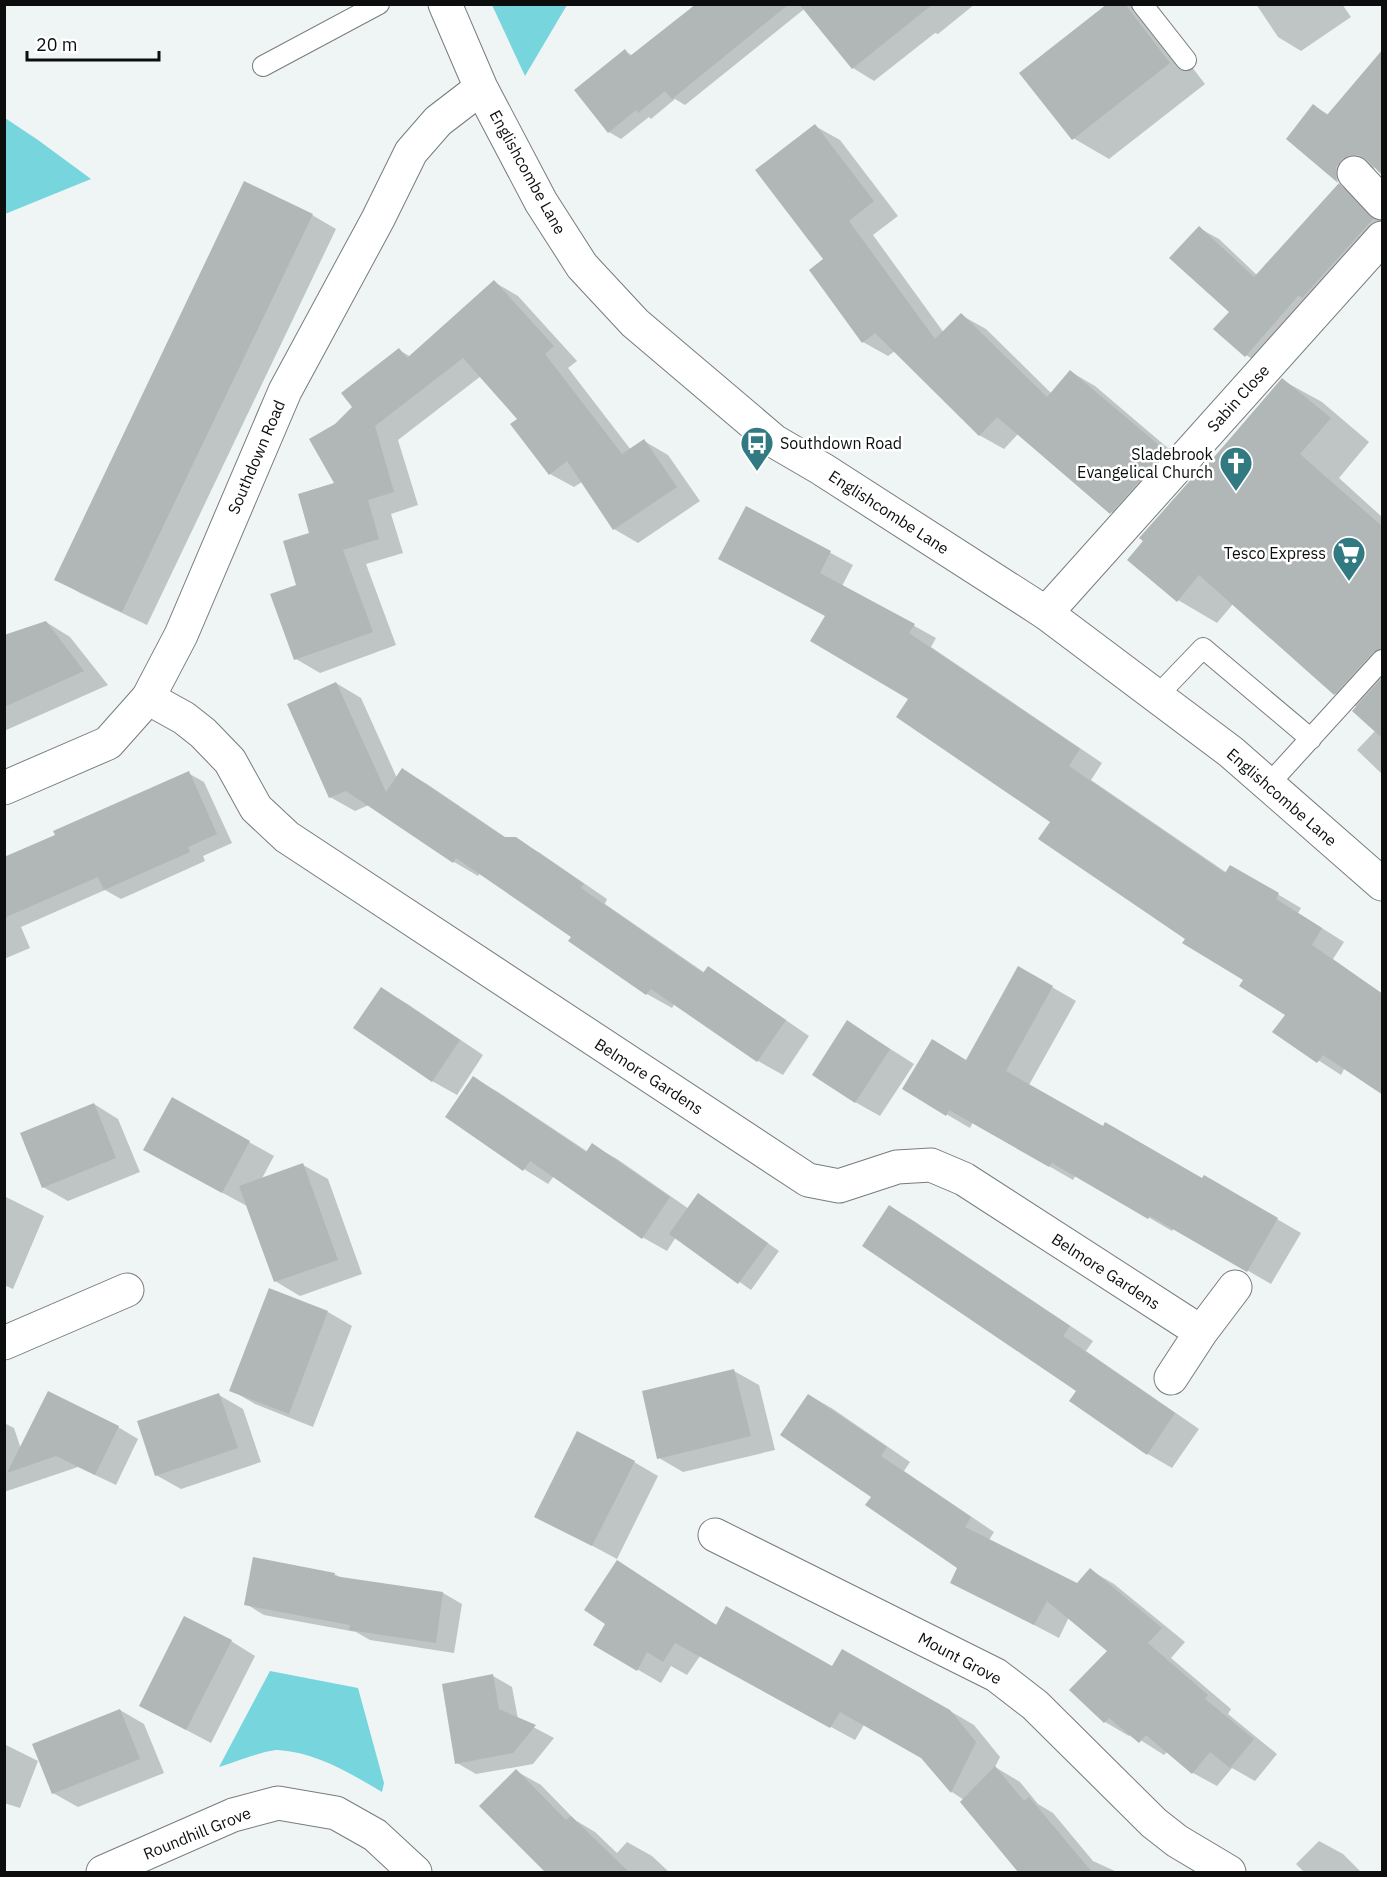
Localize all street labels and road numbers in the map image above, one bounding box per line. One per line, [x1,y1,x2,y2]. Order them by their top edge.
street label: Englishcombe Lane [486,106,571,238]
street label: Sabin Close [1203,360,1274,436]
street label: Southdown Road [223,397,289,517]
street label: Englishcombe Lane [825,466,953,558]
street label: Englishcombe Lane [1223,744,1341,850]
street label: Belmore Gardens [591,1034,707,1118]
street label: Belmore Gardens [1048,1229,1164,1313]
street label: Mount Grove [915,1628,1005,1688]
street label: Roundhill Grove [140,1802,254,1864]

